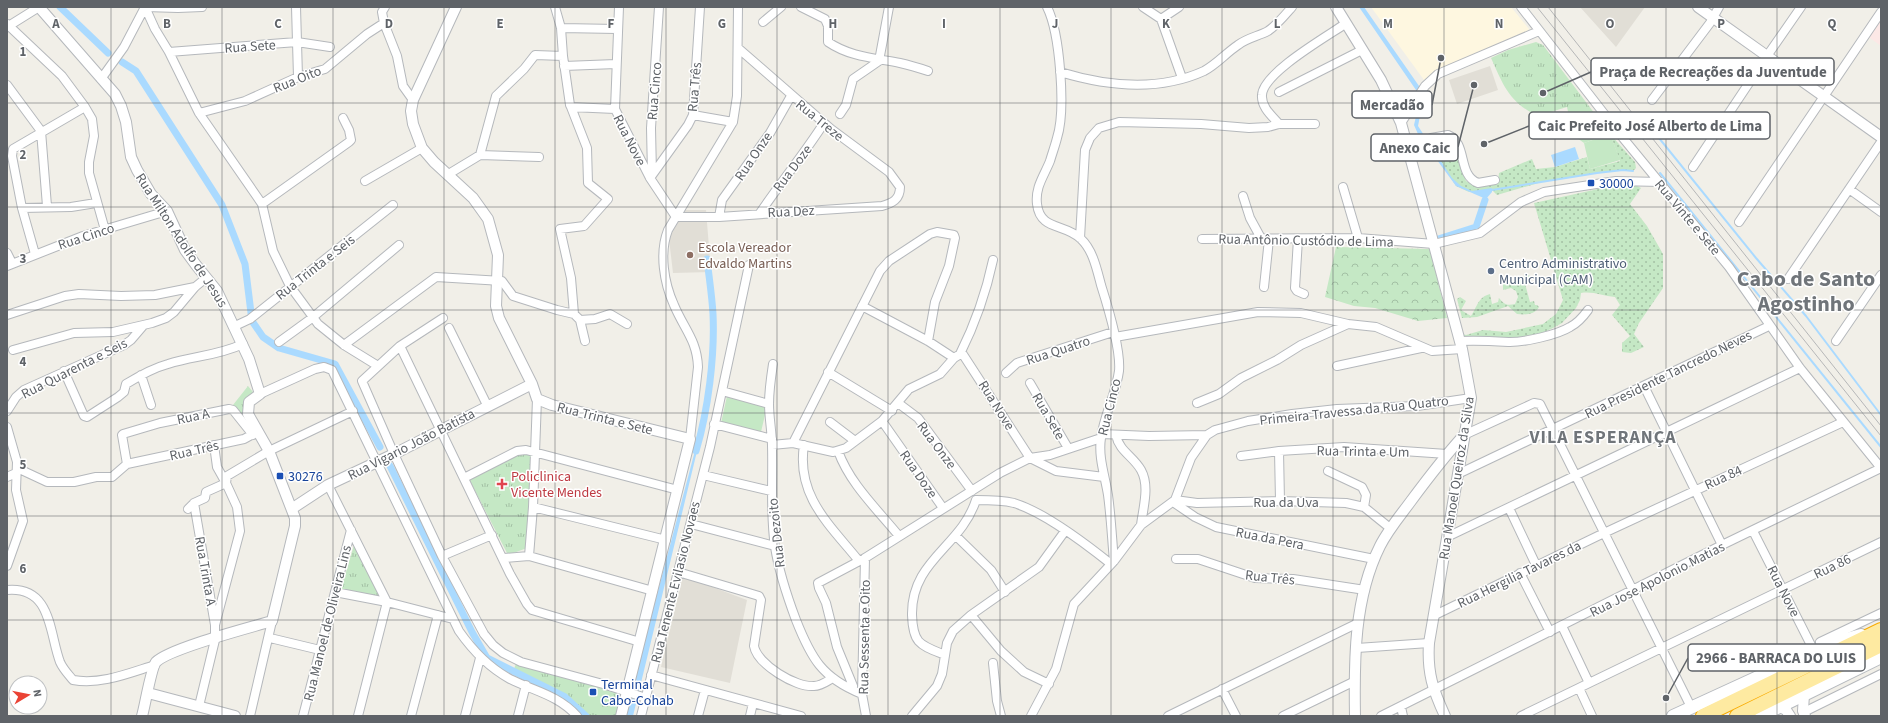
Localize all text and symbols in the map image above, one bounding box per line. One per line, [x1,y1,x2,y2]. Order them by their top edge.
text: A [51,15,60,33]
text: B [163,15,171,33]
text: C [274,15,282,33]
text: D [385,15,393,33]
text: E [496,15,504,33]
text: F [608,15,615,33]
text: G [718,15,726,33]
text: H [829,15,837,33]
text: I [942,15,946,33]
text: J [1052,15,1058,33]
text: K [1162,15,1171,33]
text: L [1274,15,1281,33]
text: M [1383,15,1393,33]
text: N [1495,15,1503,33]
text: O [1606,15,1615,33]
text: P [1717,15,1725,33]
text: Q [1828,15,1837,33]
street label: Rua Sete [224,35,276,59]
text: 1 [20,43,27,61]
callout: Praça de Recreações da Juventude [1591,58,1834,85]
street label: Rua Oito [270,61,324,99]
street label: Rua Cinco [642,61,667,121]
street label: Rua Três [683,61,707,113]
text: Praça de Recreações da Juventude [1599,62,1827,83]
callout: Mercadão [1352,91,1432,118]
street label: Rua Treze [791,95,848,146]
text: Mercadão [1360,95,1424,116]
street label: Rua Nove [608,111,651,170]
callout: Caic Prefeito José Alberto de Lima [1529,112,1770,139]
text: Caic Prefeito José Alberto de Lima [1538,116,1762,137]
street label: Rua Onze [730,128,778,185]
callout: Anexo Caic [1371,134,1458,161]
text: Anexo Caic [1378,138,1451,159]
street label: Rua Doze [768,141,817,196]
text: 2 [20,146,27,164]
street label: Rua Milton Adolfo de Jesus [130,169,232,312]
place label: 30000 [1599,174,1634,194]
street label: Rua Vinte e Sete [1650,175,1725,260]
marker: 30000 [1586,178,1596,188]
street label: Rua Dez [767,201,815,223]
street label: Rua Cinco [56,218,117,255]
street label: Rua Antônio Custódio de Lima [1218,229,1394,253]
street label: Rua Trinta e Seis [272,230,360,305]
place label: Escola Vereador Edvaldo Martins [698,238,792,274]
text: 3 [20,250,27,268]
marker: Escola Vereador Edvaldo Martins [685,250,695,260]
place label: Centro Administrativo Municipal (CAM) [1499,254,1627,290]
district label: Cabo de Santo Agostinho [1737,263,1875,320]
marker: Centro Administrativo Municipal (CAM) [1486,266,1496,276]
street label: Rua Presidente Tancredo Neves [1581,326,1756,424]
street label: Rua Quatro [1024,331,1093,371]
street label: Rua Quarenta e Seis [18,333,131,404]
text: 4 [20,353,27,371]
street label: Rua Nove [973,377,1019,434]
street label: Rua Cinco [1093,377,1127,438]
street label: Rua Sete [1027,389,1070,444]
street label: Primeira Travessa da Rua Quatro [1259,391,1450,431]
street label: Rua Manoel Queiroz da Silva [1434,395,1480,561]
street label: Rua Trinta e Sete [555,397,655,441]
street label: Rua A [175,404,212,430]
street label: Rua Vigario João Batista [344,404,479,486]
street label: Rua Onze [912,418,961,474]
district label: VILA ESPERANÇA [1529,425,1676,450]
street label: Rua Três [168,436,221,466]
street label: Rua Trinta e Um [1316,441,1410,463]
street label: Rua Doze [894,447,942,503]
text: 5 [20,456,27,474]
street label: Rua 84 [1701,461,1746,495]
place label: 30276 [288,467,323,487]
place label: Policlinica Vicente Mendes [511,467,602,503]
marker: 30276 [275,471,285,481]
marker: Policlinica Vicente Mendes [496,478,508,490]
street label: Rua da Uva [1253,493,1319,513]
street label: Rua Dezoito [763,497,791,569]
street label: Rua Tenente Evilasio Novaes [646,499,706,665]
street label: Rua da Pera [1234,523,1306,555]
street label: Rua Trinta A [189,535,221,608]
street label: Rua Hergilia Tavares da [1454,536,1585,614]
street label: Rua Jose Apolonio Matias [1587,537,1729,623]
street label: Rua Manoel de Oliveira Lins [299,543,357,703]
street label: Rua 86 [1810,549,1855,585]
text: 6 [20,560,27,578]
street label: Rua Nove [1762,562,1805,621]
street label: Rua Três [1244,565,1296,591]
street label: Rua Sessenta e Oito [854,579,876,695]
callout: 2966 - BARRACA DO LUIS [1688,644,1865,671]
text: 2966 - BARRACA DO LUIS [1696,648,1856,669]
north arrow [8,675,48,715]
place label: Terminal Cabo-Cohab [601,675,674,711]
marker: Terminal Cabo-Cohab [588,687,598,697]
text: N [29,688,45,698]

